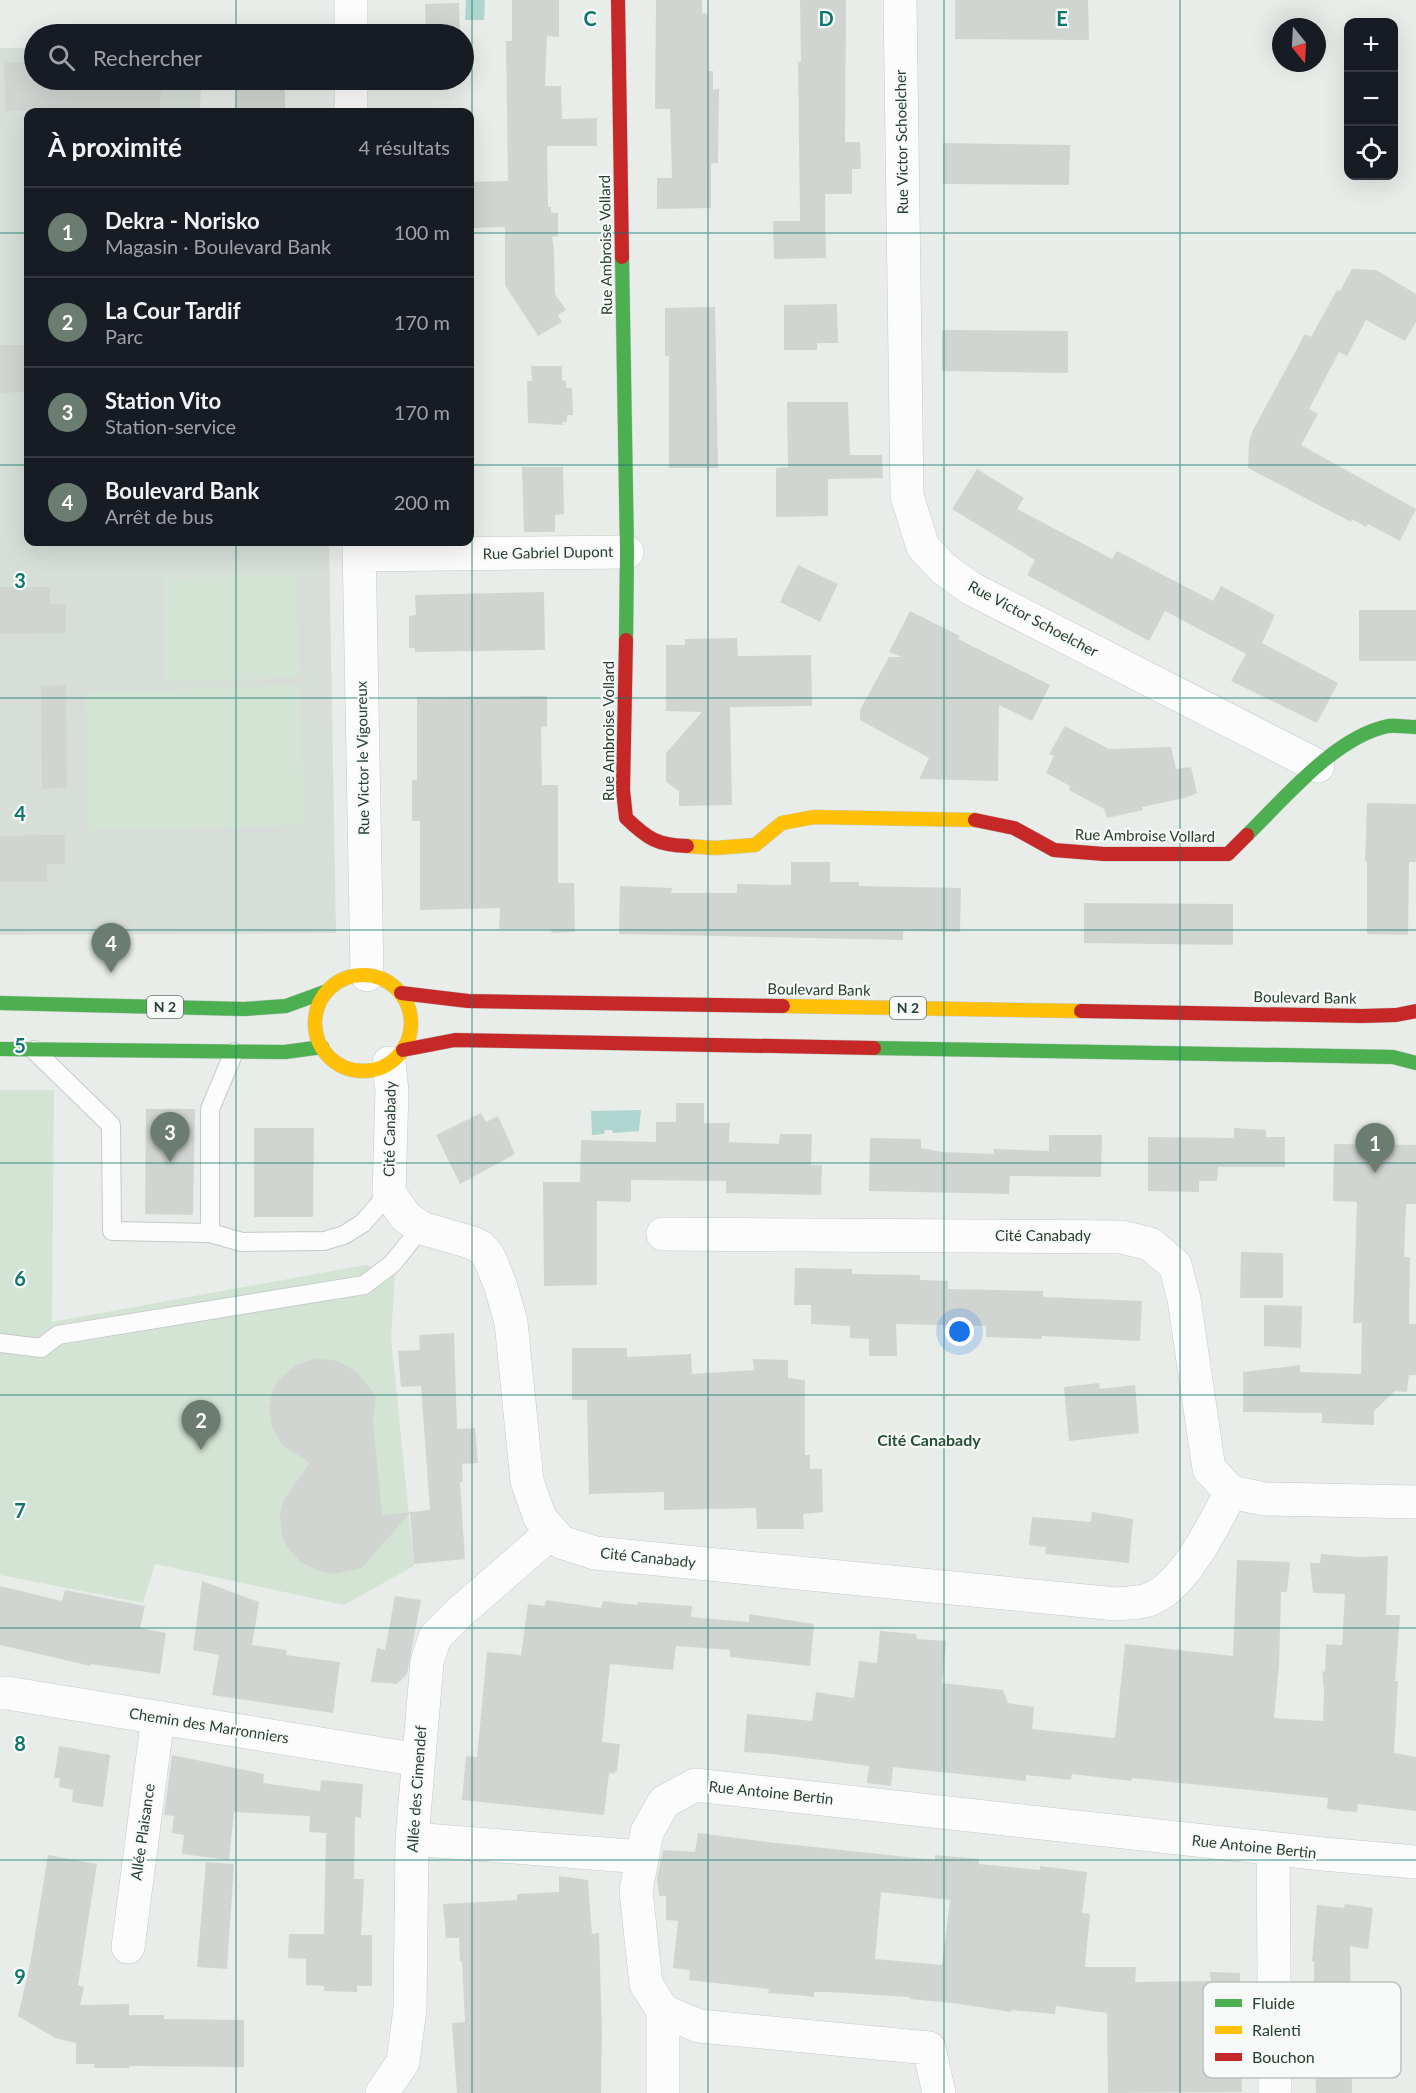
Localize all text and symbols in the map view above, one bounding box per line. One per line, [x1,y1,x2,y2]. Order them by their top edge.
text: C [583,6,597,30]
text: D [818,6,834,30]
text: E [1056,6,1068,30]
north arrow [1272,18,1326,72]
map controls [1344,18,1398,180]
button: + [1344,18,1398,72]
search box [24,24,474,90]
icon: search [45,41,78,74]
text: Rechercher [93,44,202,71]
street label: Rue Victor Schoelcher [891,69,911,215]
button: − [1344,72,1398,126]
button: locate [1344,126,1398,180]
text: À proximité [48,131,182,163]
text: 4 résultats [359,135,450,159]
street label: Rue Ambroise Vollard [595,175,615,315]
text: Dekra - Norisko [105,207,260,234]
text: 1 [62,220,73,244]
text: 100 m [394,220,450,244]
text: Magasin · Boulevard Bank [105,234,331,258]
text: La Cour Tardif [105,297,241,324]
text: 2 [62,310,73,334]
text: 170 m [394,310,450,334]
text: Parc [105,324,143,348]
text: Station Vito [105,387,221,414]
text: 3 [62,400,73,424]
text: 170 m [394,400,450,424]
text: Station-service [105,414,236,438]
text: Boulevard Bank [105,477,259,504]
text: 4 [62,490,73,514]
text: 200 m [394,490,450,514]
text: Arrêt de bus [105,504,213,528]
street label: Rue Gabriel Dupont [483,542,614,562]
text: 3 [14,568,26,592]
street label: Rue Victor Schoelcher [965,576,1102,660]
street label: Rue Ambroise Vollard [599,661,617,801]
street label: Rue Victor le Vigoureux [352,680,372,835]
text: 4 [14,801,26,825]
street label: Rue Ambroise Vollard [1075,825,1215,845]
pin: 4 [92,924,130,973]
street label: Boulevard Bank [767,979,871,999]
street label: Boulevard Bank [1253,987,1357,1007]
road number: N 2 [147,996,183,1018]
road number: N 2 [890,997,926,1019]
text: 5 [14,1033,26,1057]
street label: Cité Canabady [379,1081,399,1177]
pin: 3 [150,1112,190,1162]
pin: 1 [1356,1124,1394,1173]
street label: Cité Canabady [995,1226,1091,1244]
text: 6 [14,1266,26,1290]
your location [945,1317,974,1346]
pin: 2 [182,1400,220,1450]
district label: Cité Canabady [877,1430,981,1449]
text: 7 [14,1498,26,1522]
street label: Cité Canabady [599,1543,697,1571]
street label: Chemin des Marronniers [128,1703,290,1747]
street label: Allée des Cimendef [403,1724,429,1853]
text: 8 [14,1731,26,1755]
street label: Rue Antoine Bertin [708,1777,834,1808]
street label: Allée Plaisance [126,1782,158,1881]
street label: Rue Antoine Bertin [1191,1831,1317,1862]
text: 9 [14,1964,26,1988]
legend [1203,1982,1401,2078]
text: Fluide [1252,1993,1295,2012]
text: Ralenti [1252,2020,1301,2039]
text: Bouchon [1252,2047,1315,2066]

